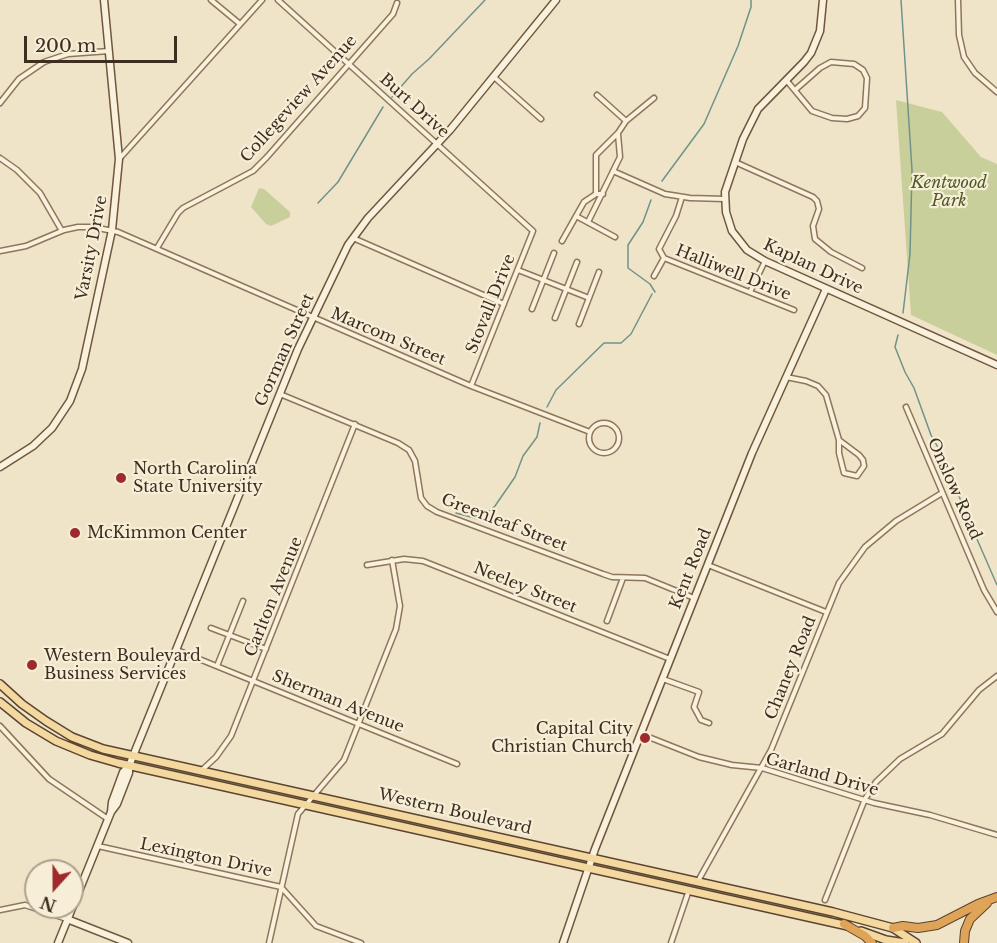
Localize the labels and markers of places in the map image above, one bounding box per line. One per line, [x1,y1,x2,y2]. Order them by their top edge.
place label: North Carolina State University [133,459,263,497]
marker: North Carolina State University [114,471,128,485]
place label: McKimmon Center [87,523,247,543]
marker: McKimmon Center [68,526,82,540]
place label: Western Boulevard Business Services [44,646,201,684]
marker: Western Boulevard Business Services [25,658,39,672]
place label: Capital City Christian Church [491,719,633,757]
marker: Capital City Christian Church [638,731,652,745]

